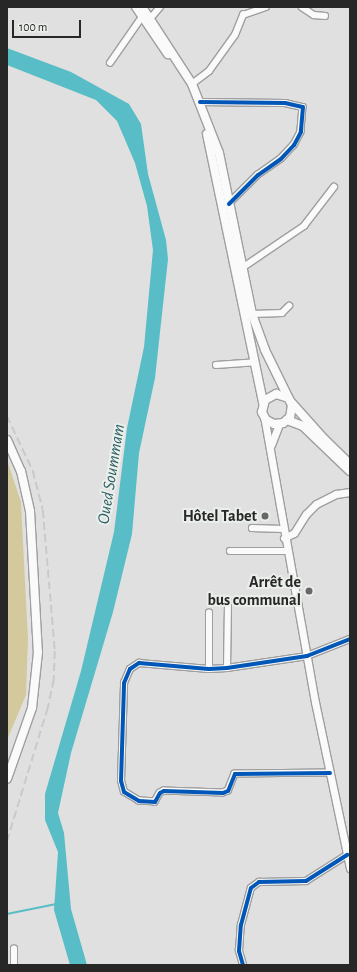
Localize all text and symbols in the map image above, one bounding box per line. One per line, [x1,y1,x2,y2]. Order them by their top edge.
scale bar [14,12,83,38]
text: 100 m [19,21,47,33]
water label: Oued Soummam [93,422,129,526]
place label: Hôtel Tabet [183,506,257,526]
marker: Hôtel Tabet [260,511,270,521]
place label: Arrêt de bus communal [207,572,301,610]
marker: Arrêt de bus communal [304,586,314,596]

